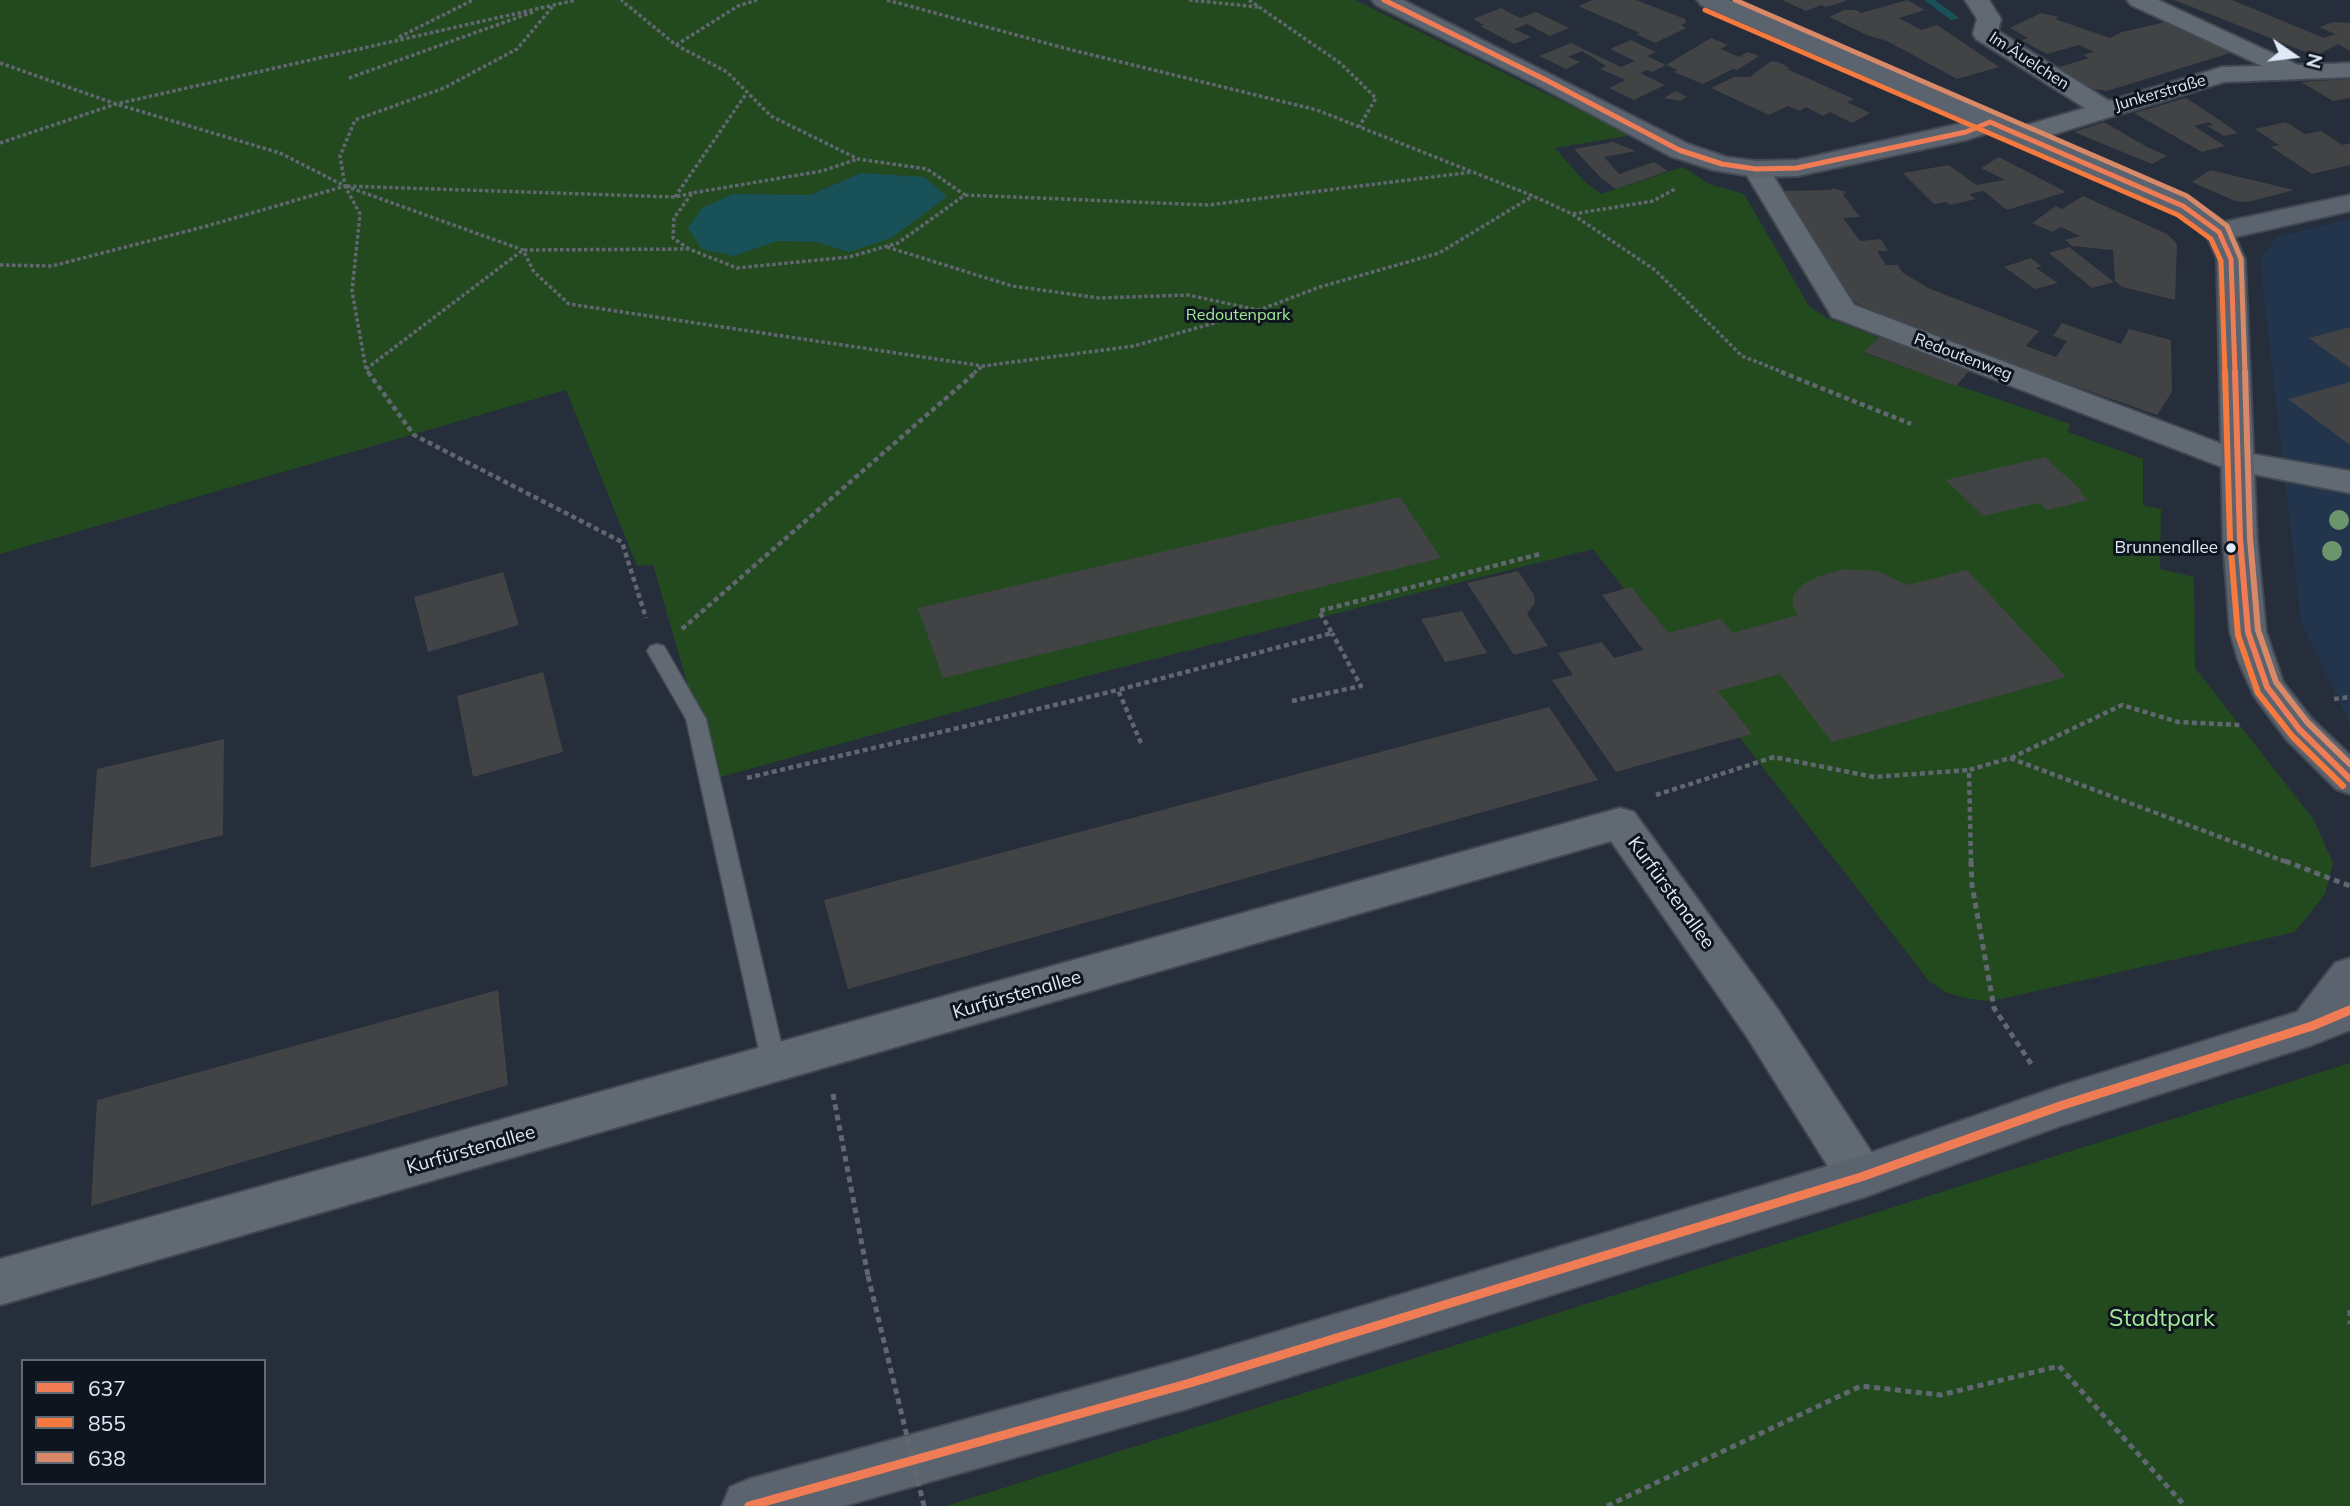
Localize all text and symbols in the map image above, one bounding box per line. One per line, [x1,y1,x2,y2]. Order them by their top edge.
north arrow [2259,21,2329,91]
street label: Im Äuelchen [1986,28,2072,94]
text: N [2301,51,2328,71]
street label: Junkerstraße [2112,71,2208,115]
park label: Redoutenpark [1186,305,1290,325]
street label: Redoutenweg [1911,330,2015,384]
place label: Brunnenallee [2115,538,2218,558]
marker: Brunnenallee [2224,541,2238,555]
street label: Kurfürstenallee [1623,833,1719,953]
street label: Kurfürstenallee [950,966,1084,1024]
street label: Kurfürstenallee [404,1121,538,1179]
park label: Stadtpark [2109,1305,2215,1333]
legend [21,1359,266,1485]
text: 637 [88,1375,126,1401]
text: 855 [88,1410,126,1436]
text: 638 [88,1445,126,1471]

